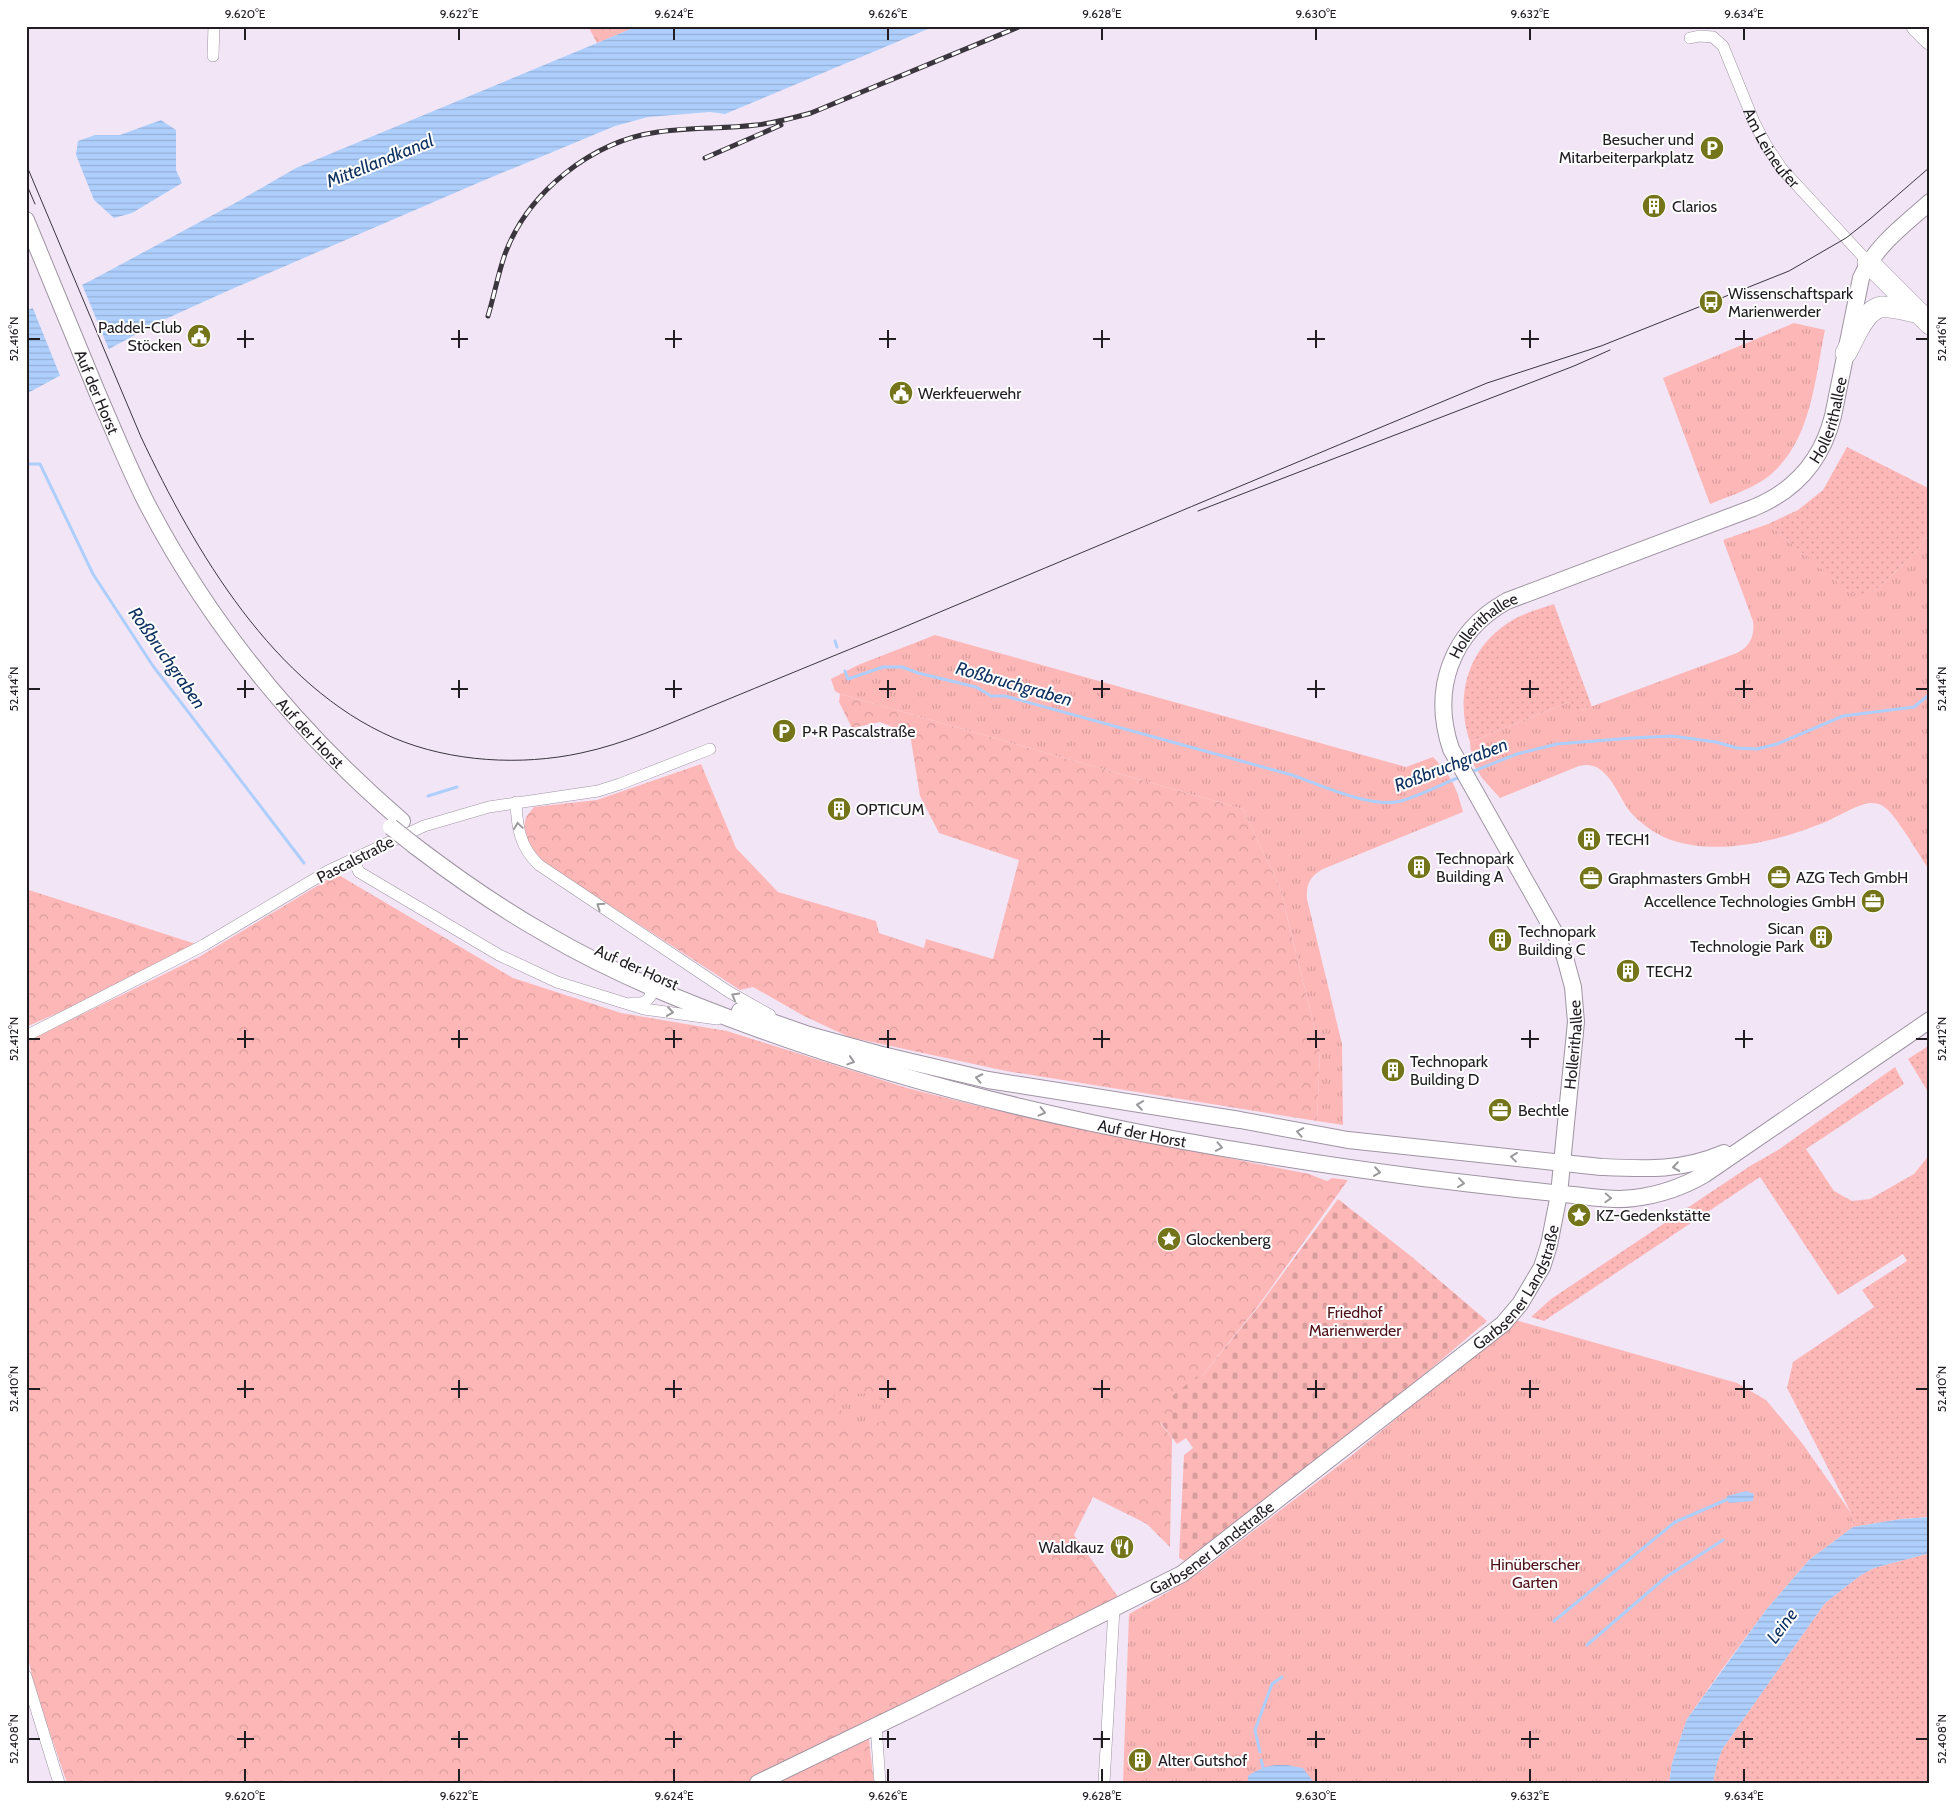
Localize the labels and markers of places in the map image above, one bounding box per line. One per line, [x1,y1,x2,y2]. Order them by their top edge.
place label: Besucher und Mitarbeiterparkplatz [1559,130,1694,167]
parking icon: Besucher und Mitarbeiterparkplatz [1699,135,1725,161]
building icon: Clarios [1641,193,1667,219]
place label: Clarios [1672,197,1718,216]
place label: Wissenschaftspark Marienwerder [1728,284,1854,321]
bus stop icon: Wissenschaftspark Marienwerder [1698,289,1724,315]
place label: Paddel-Club Stöcken [98,318,182,355]
public building icon: Paddel-Club Stöcken [186,323,212,349]
public building icon: Werkfeuerwehr [888,380,914,406]
place label: Werkfeuerwehr [918,384,1022,403]
parking icon: P+R Pascalstraße [771,718,797,744]
place label: P+R Pascalstraße [802,722,915,741]
building icon: OPTICUM [826,796,852,822]
place label: OPTICUM [856,800,924,819]
building icon: TECH1 [1576,826,1602,852]
place label: TECH1 [1606,830,1650,849]
place label: Technopark Building A [1436,849,1515,886]
building icon: Technopark Building A [1406,854,1432,880]
office icon: AZG Tech GmbH [1766,864,1792,890]
office icon: Graphmasters GmbH [1578,865,1604,891]
place label: AZG Tech GmbH [1796,868,1908,887]
place label: Graphmasters GmbH [1608,869,1751,888]
office icon: Accellence Technologies GmbH [1860,888,1886,914]
place label: Accellence Technologies GmbH [1644,892,1856,911]
place label: Sican Technologie Park [1690,919,1805,956]
place label: Technopark Building C [1518,922,1597,959]
building icon: Sican Technologie Park [1808,924,1834,950]
building icon: Technopark Building C [1487,927,1513,953]
building icon: TECH2 [1615,958,1641,984]
place label: TECH2 [1646,962,1693,981]
place label: Technopark Building D [1410,1052,1489,1089]
building icon: Technopark Building D [1380,1057,1406,1083]
office icon: Bechtle [1487,1097,1513,1123]
place label: Bechtle [1518,1101,1569,1120]
place icon: KZ-Gedenkstätte [1566,1202,1592,1228]
place label: KZ-Gedenkstätte [1596,1206,1711,1225]
place icon: Glockenberg [1156,1226,1182,1252]
place label: Glockenberg [1186,1230,1271,1249]
restaurant icon: Waldkauz [1109,1534,1135,1560]
place label: Waldkauz [1039,1538,1104,1557]
building icon: Alter Gutshof [1127,1747,1153,1773]
place label: Alter Gutshof [1158,1751,1248,1770]

